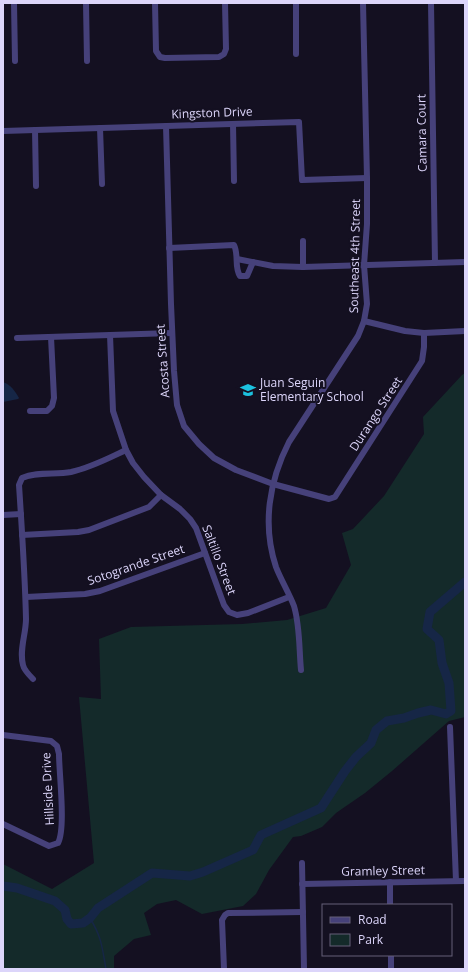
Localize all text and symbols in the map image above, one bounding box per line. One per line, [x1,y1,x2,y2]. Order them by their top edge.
street label: Camara Court [412,94,431,172]
street label: Kingston Drive [171,103,253,122]
street label: Southeast 4th Street [345,199,364,313]
street label: Acosta Street [151,324,174,398]
street label: Durango Street [345,373,406,454]
place label: Juan Seguin Elementary School [259,374,364,405]
school or university icon: Juan Seguin Elementary School [239,381,257,399]
street label: Saltillo Street [198,522,241,597]
street label: Sotogrande Street [85,540,187,589]
street label: Hillside Drive [37,752,58,826]
street label: Gramley Street [341,861,425,880]
legend [322,904,452,956]
text: Road [358,911,387,928]
text: Park [358,931,384,948]

